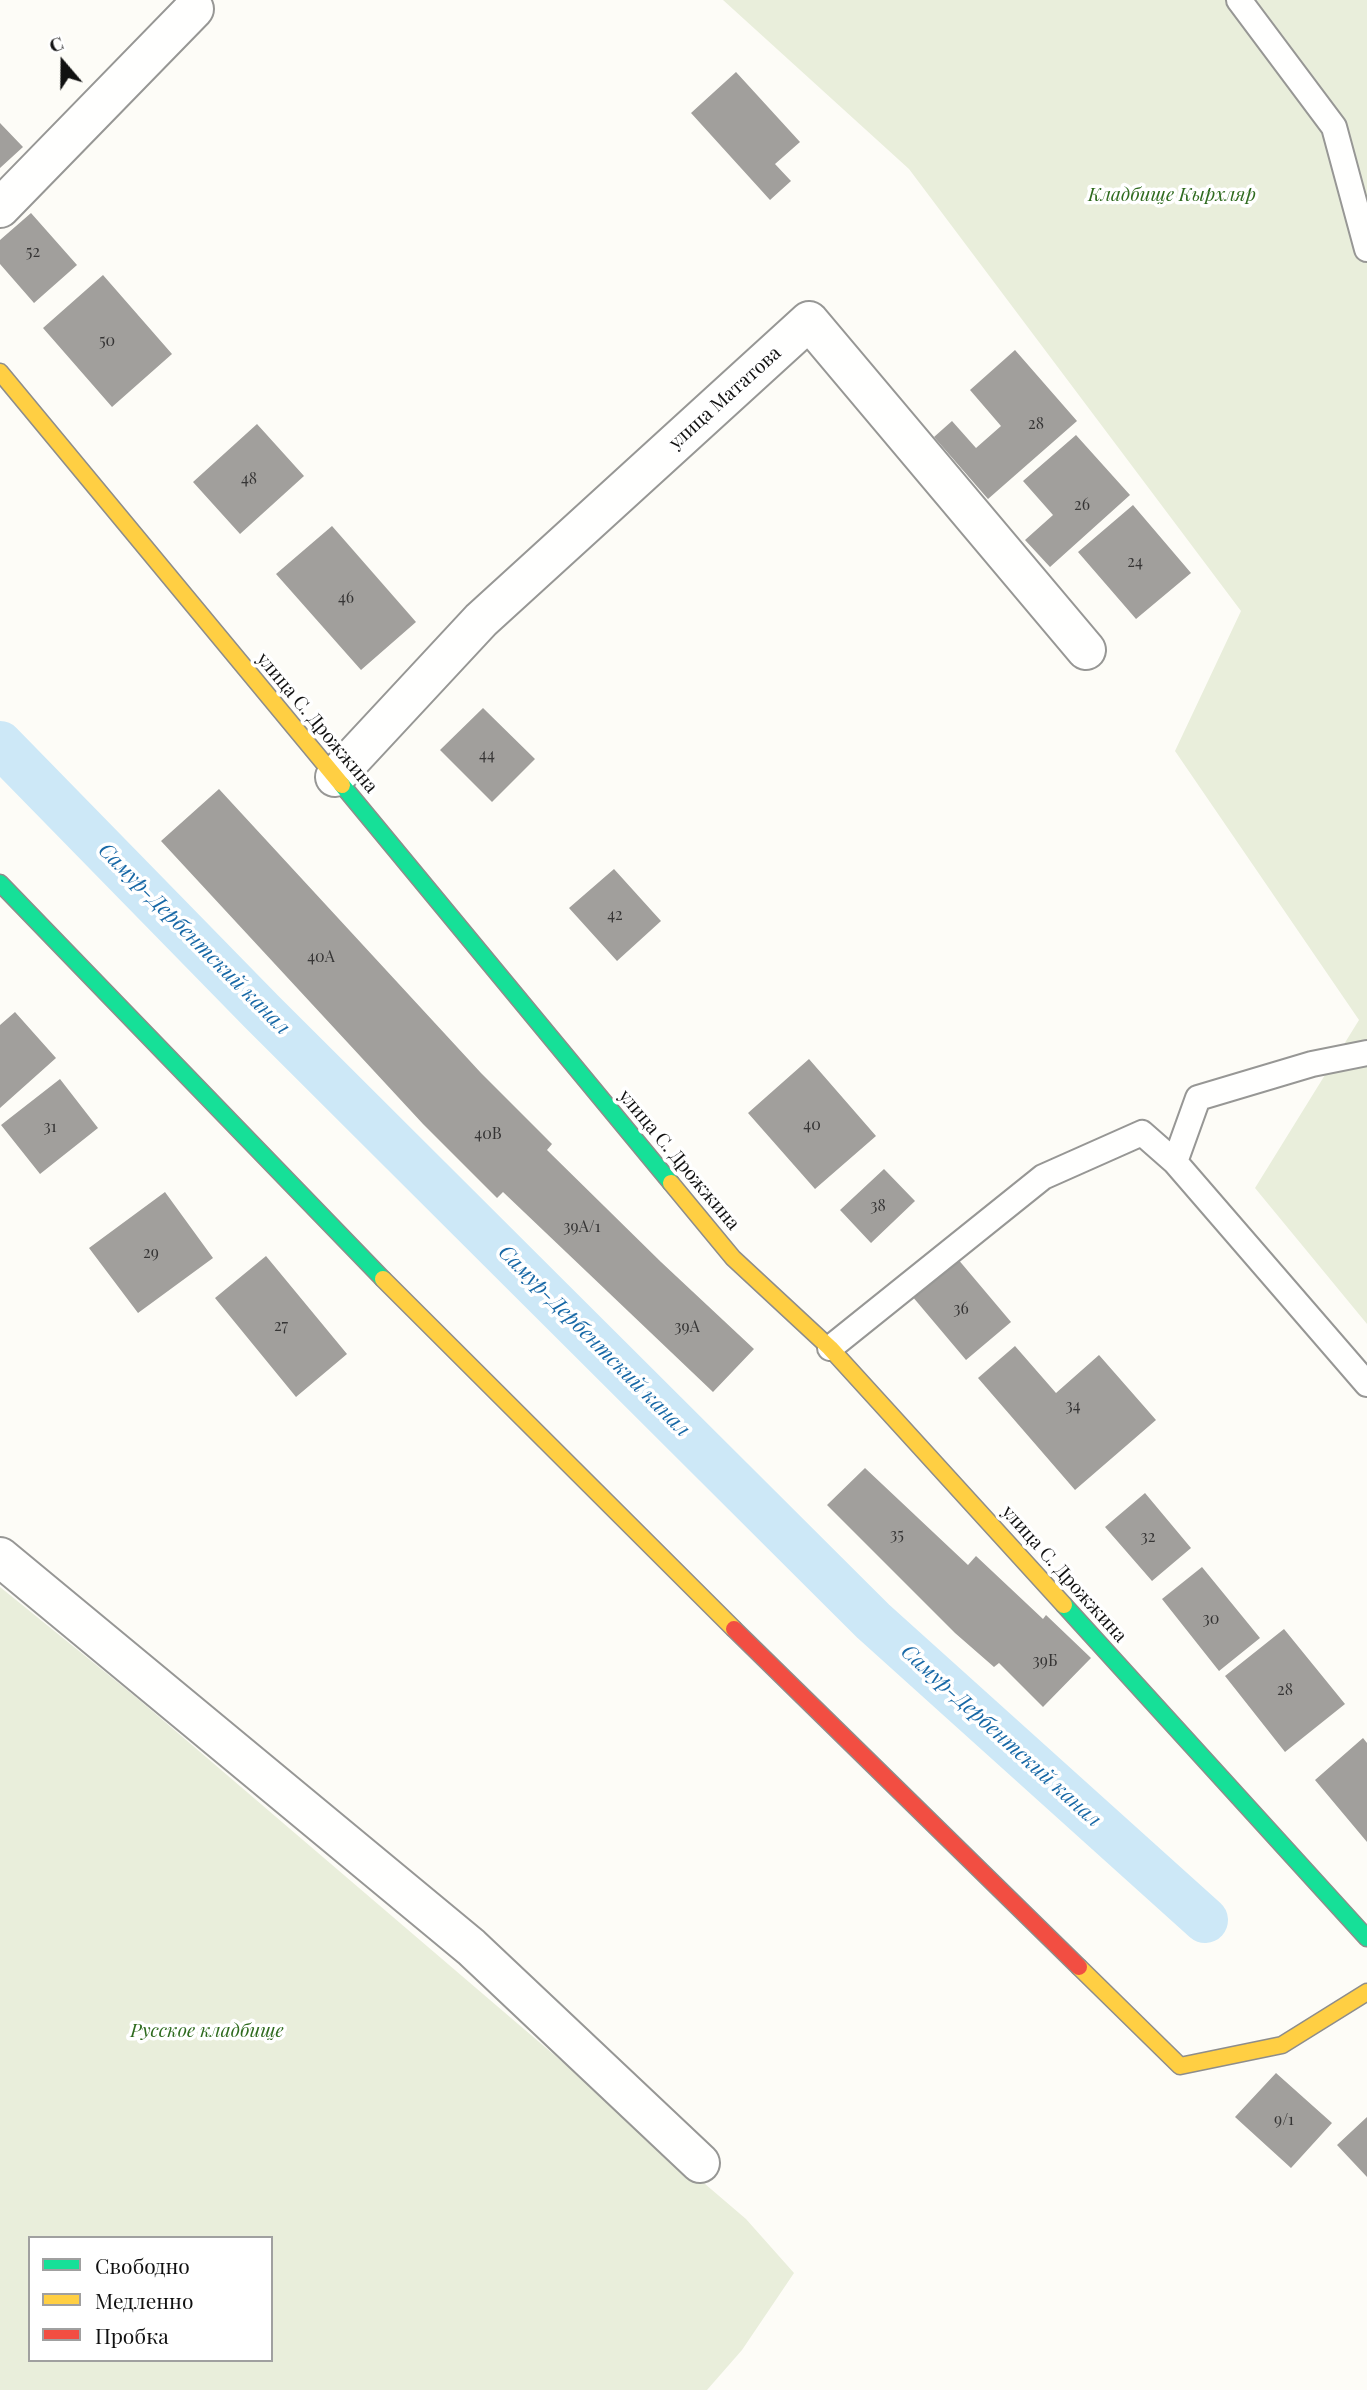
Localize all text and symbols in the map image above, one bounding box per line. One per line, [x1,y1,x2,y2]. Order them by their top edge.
north arrow [28,28,98,98]
text: С [45,29,67,58]
park label: Кладбище Кырхляр [1088,184,1256,206]
house number: 52 [26,242,40,262]
house number: 50 [99,331,115,351]
street label: улица Мататова [664,342,786,454]
house number: 28 [1028,414,1044,434]
house number: 48 [241,469,257,489]
house number: 26 [1074,495,1090,515]
house number: 24 [1127,552,1143,572]
house number: 46 [338,588,354,608]
street label: улица С. Дрожжина [252,648,382,798]
house number: 44 [479,745,495,765]
water label: Самур-Дербентский канал [93,838,295,1040]
house number: 42 [607,905,623,925]
house number: 40А [307,947,335,967]
street label: улица С. Дрожжина [614,1085,744,1235]
house number: 40 [803,1115,821,1135]
house number: 31 [43,1117,57,1137]
house number: 40В [474,1124,502,1144]
house number: 38 [870,1196,886,1216]
house number: 39А/1 [563,1217,601,1237]
water label: Самур-Дербентский канал [493,1240,695,1442]
house number: 29 [143,1243,159,1263]
house number: 36 [953,1299,969,1319]
house number: 27 [274,1316,288,1336]
house number: 39А [674,1317,700,1337]
house number: 34 [1065,1396,1081,1416]
street label: улица С. Дрожжина [997,1501,1131,1647]
house number: 35 [890,1525,904,1545]
house number: 32 [1141,1527,1155,1547]
house number: 30 [1203,1609,1219,1629]
water label: Самур-Дербентский канал [896,1639,1106,1833]
house number: 39Б [1033,1651,1057,1671]
house number: 28 [1277,1680,1293,1700]
park label: Русское кладбище [130,2020,284,2042]
house number: 9/1 [1274,2110,1294,2130]
legend [28,2236,273,2362]
text: Свободно [95,2251,190,2279]
text: Медленно [95,2286,193,2314]
text: Пробка [95,2321,169,2349]

